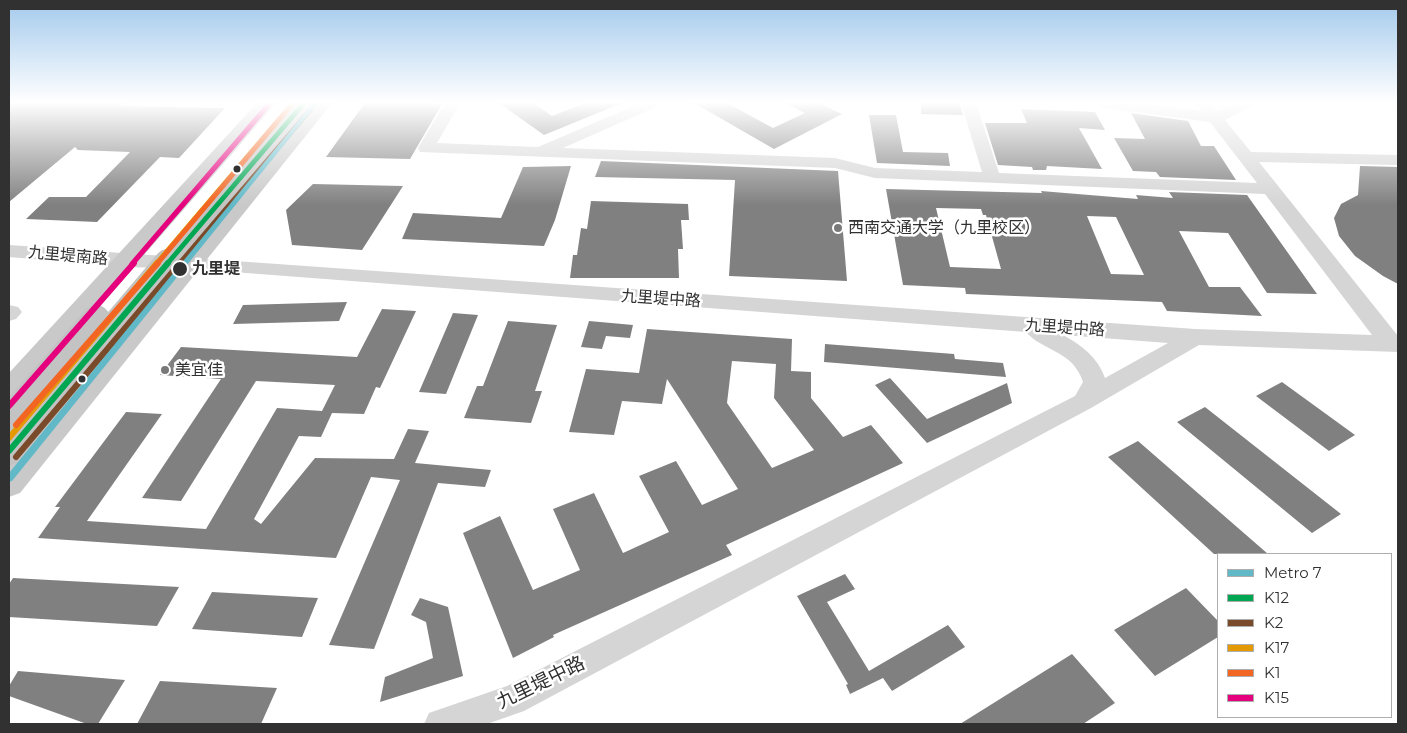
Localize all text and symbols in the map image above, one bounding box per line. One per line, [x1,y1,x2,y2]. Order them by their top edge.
unlabelled marker [232,164,242,174]
place label: 西南交通大学（九里校区） [848,218,1040,238]
marker: 西南交通大学（九里校区） [832,222,844,234]
street label: 九里堤南路 [27,243,109,269]
place label: 九里堤 [192,259,240,279]
marker: 九里堤 [171,260,189,278]
street label: 九里堤中路 [620,287,702,311]
street label: 九里堤中路 [1024,316,1106,340]
place label: 美宜佳 [175,360,223,380]
marker: 美宜佳 [159,364,171,376]
unlabelled marker [77,374,87,384]
legend [1217,553,1392,718]
text: Metro 7 [1264,563,1321,582]
text: K12 [1264,588,1289,607]
text: K2 [1264,613,1283,632]
text: K17 [1264,638,1289,657]
street label: 九里堤中路 [493,652,589,714]
text: K1 [1264,663,1280,682]
text: K15 [1264,688,1289,707]

